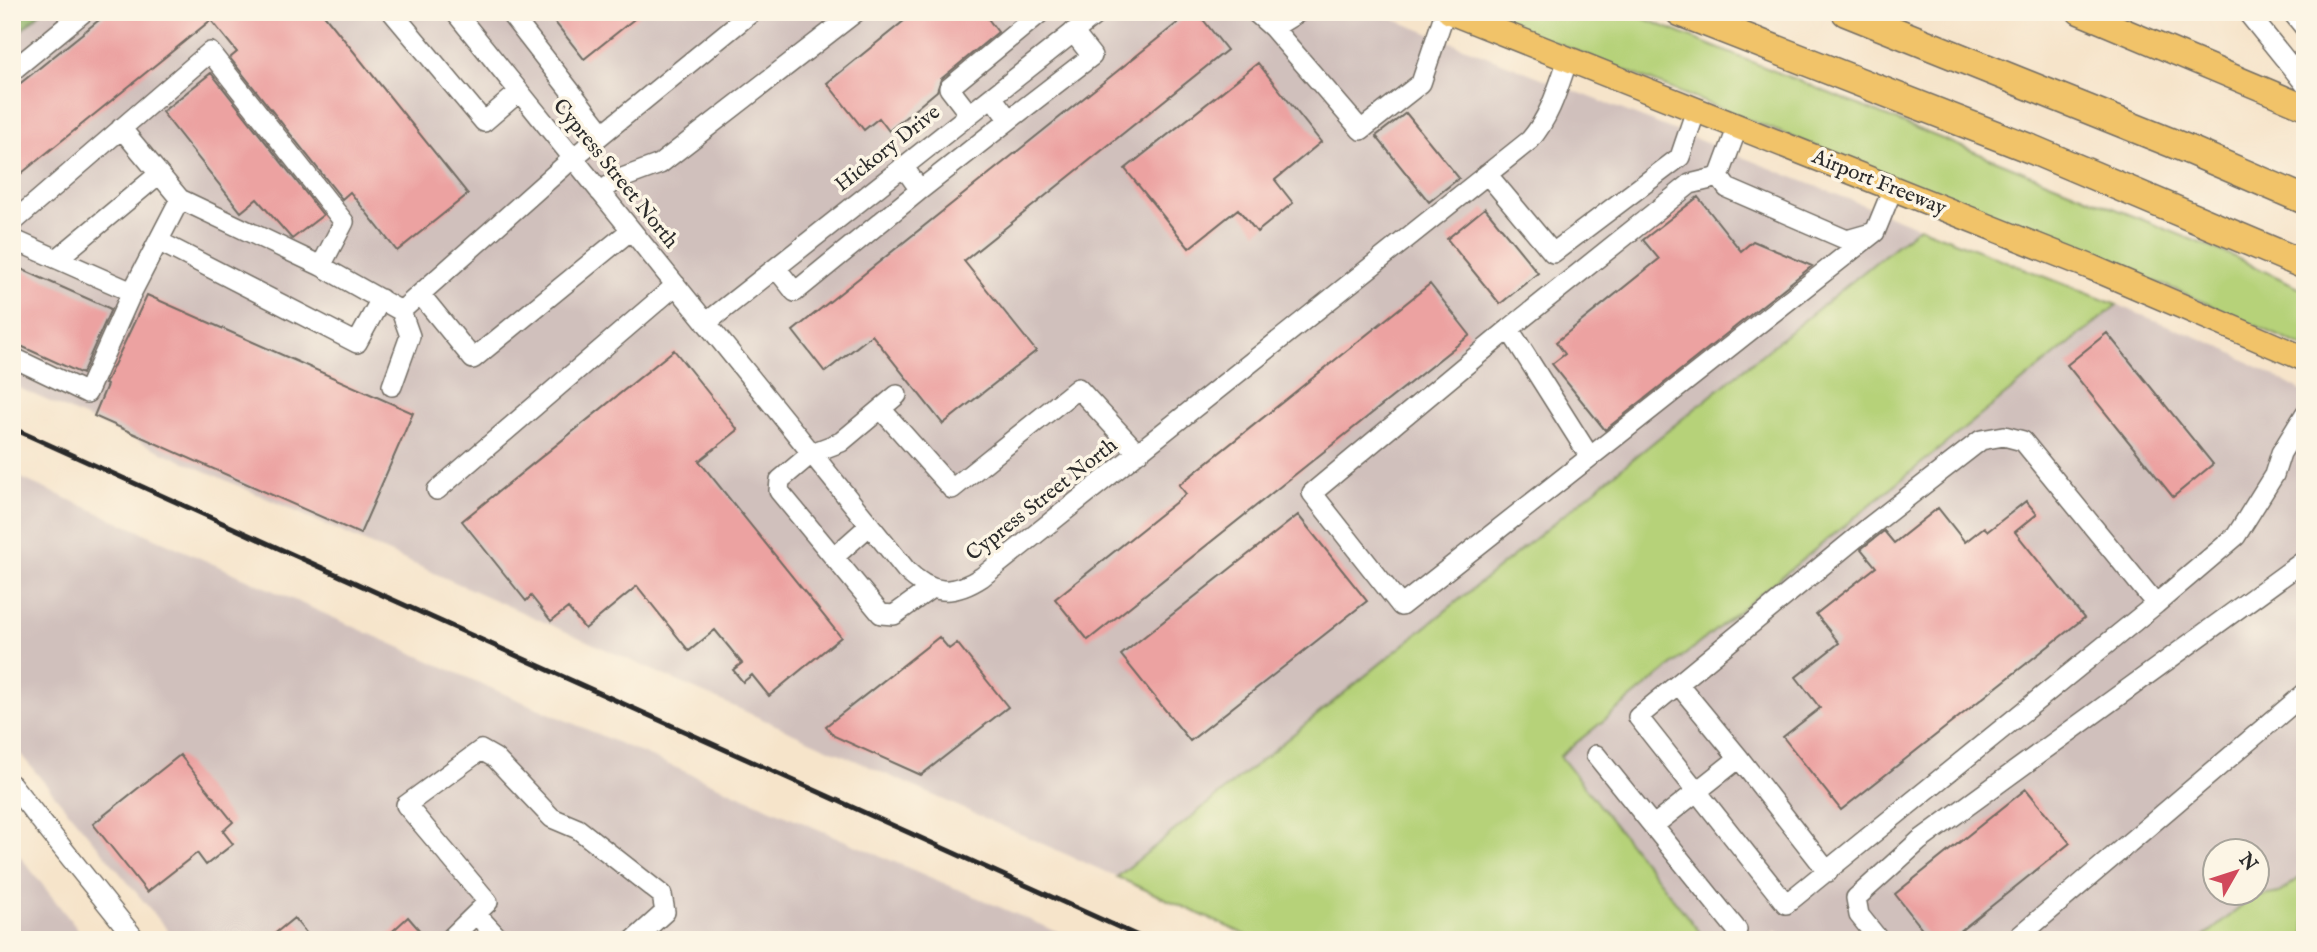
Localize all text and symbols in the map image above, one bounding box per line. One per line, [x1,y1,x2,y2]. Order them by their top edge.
street label: Cypress Street North [546,94,684,254]
street label: Hickory Drive [830,99,946,199]
street label: Airport Freeway [1807,143,1951,222]
street label: Cypress Street North [961,432,1123,568]
north arrow [2202,836,2272,906]
text: N [2233,848,2263,877]

